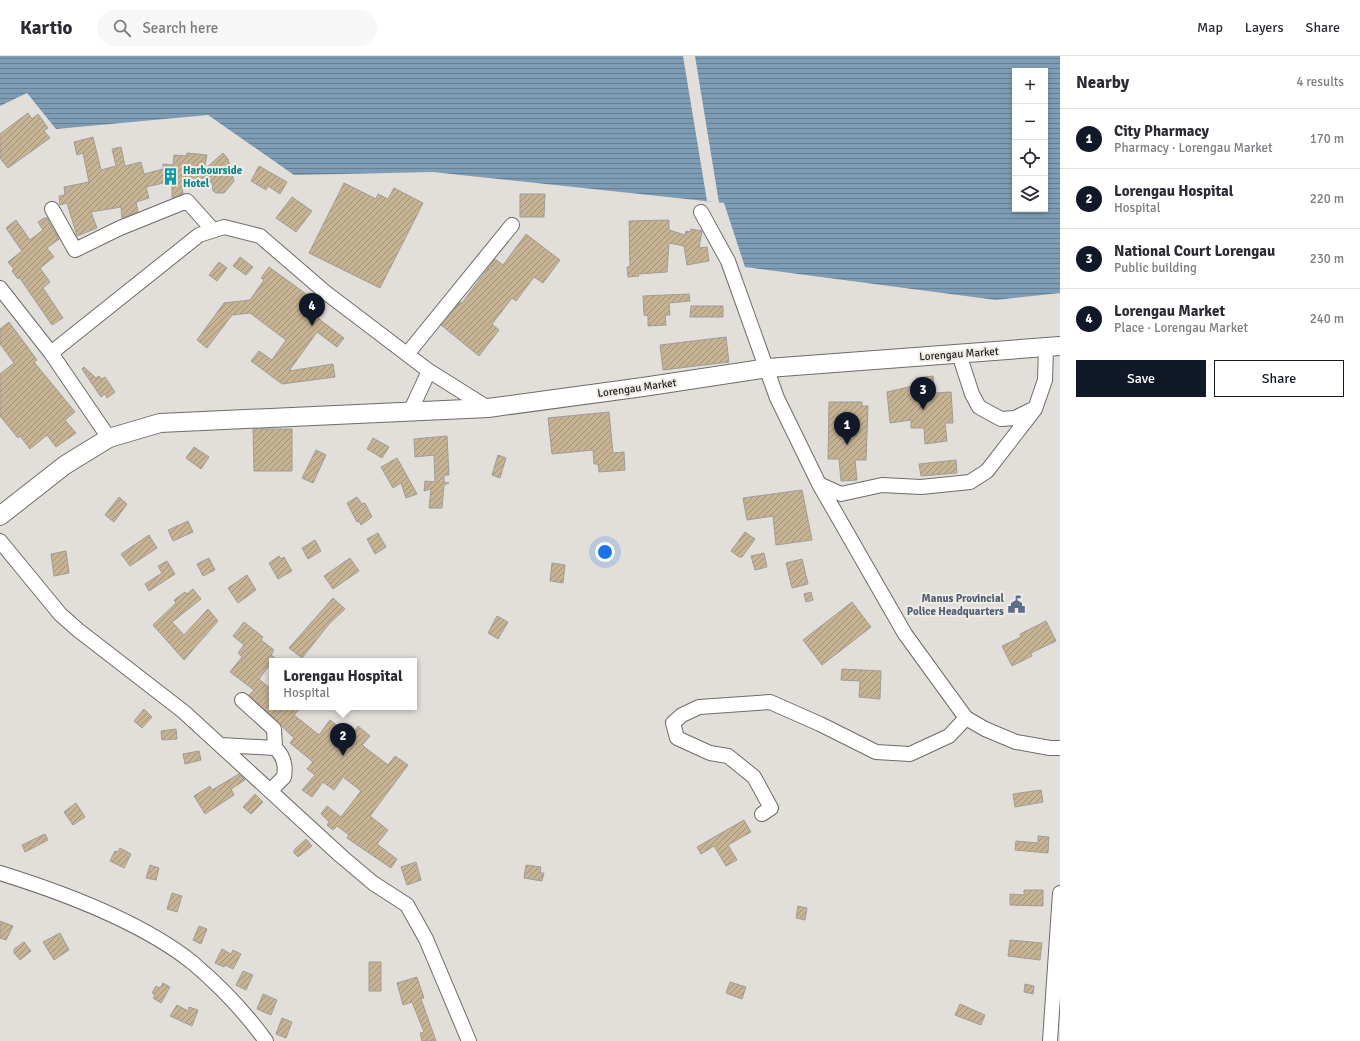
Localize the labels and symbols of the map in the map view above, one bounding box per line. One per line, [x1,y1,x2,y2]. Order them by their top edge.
place label: Harbourside Hotel [183,164,243,190]
building icon: Harbourside Hotel [160,166,180,186]
pin: 4 [299,293,325,326]
street label: Lorengau Market [919,345,999,363]
street label: Lorengau Market [597,376,677,400]
pin: 3 [910,377,936,410]
pin: 1 [834,412,860,445]
your location [595,542,615,562]
place label: Manus Provincial Police Headquarters [907,592,1005,618]
public building icon: Manus Provincial Police Headquarters [1007,594,1027,614]
pin: 2 [330,723,356,756]

